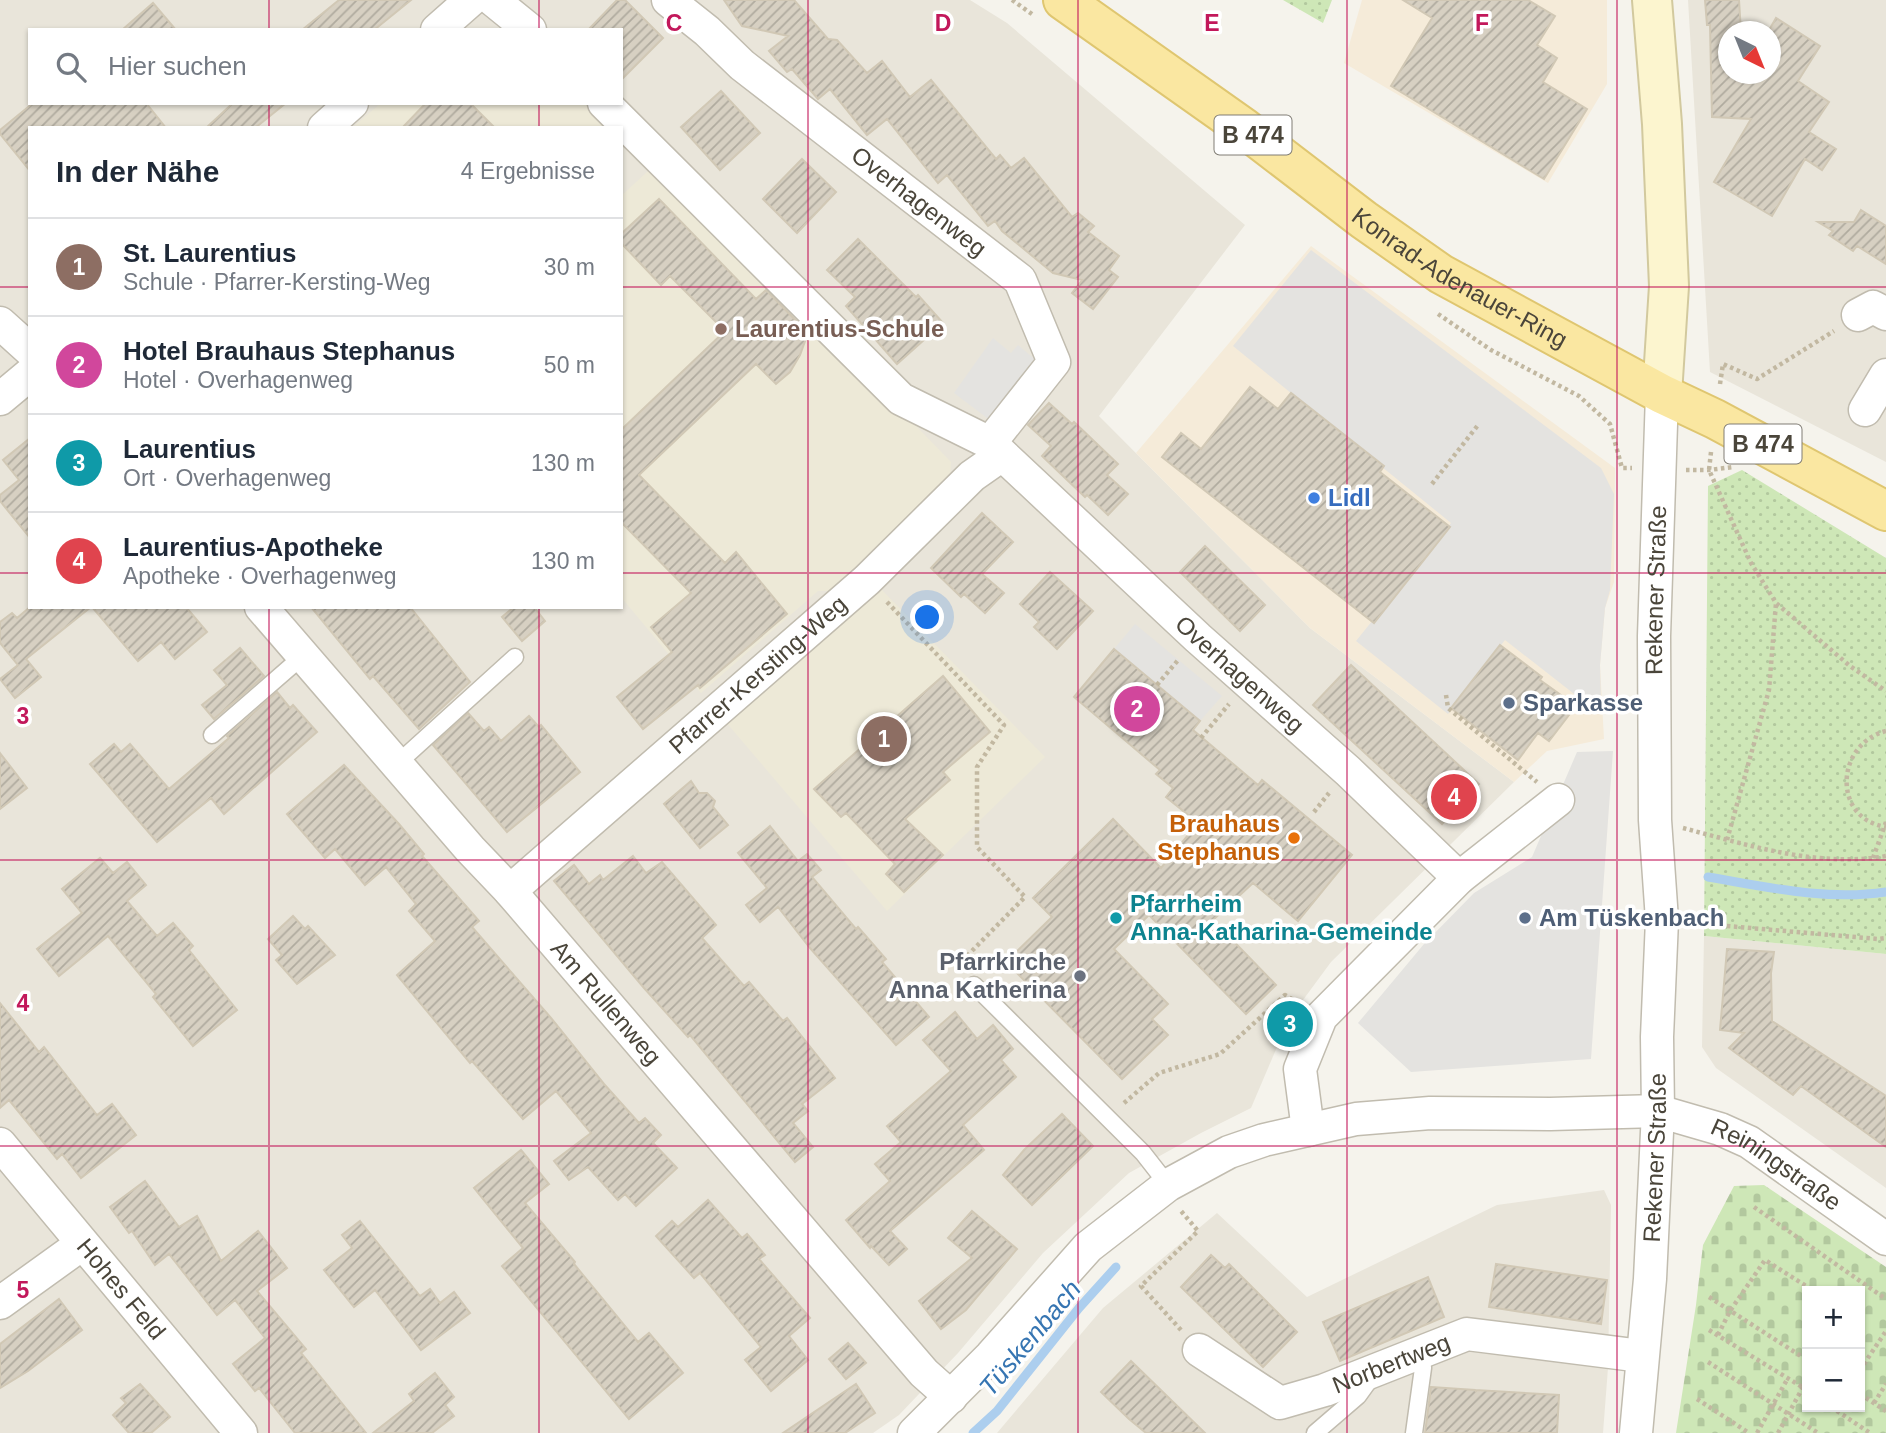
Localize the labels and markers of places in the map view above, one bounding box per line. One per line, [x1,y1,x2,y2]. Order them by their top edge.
place label: Laurentius-Schule [735,315,944,342]
marker: Laurentius-Schule [713,321,729,337]
place label: Lidl [1328,484,1371,511]
marker: Lidl [1306,490,1322,506]
pin: 2 [1114,683,1160,735]
place label: Sparkasse [1523,689,1643,716]
marker: Sparkasse [1501,695,1517,711]
pin: 1 [861,713,907,765]
pin: 4 [1431,771,1477,823]
place label: Brauhaus Stephanus [1157,810,1280,865]
marker: Brauhaus Stephanus [1286,830,1302,846]
place label: Pfarrheim Anna-Katharina-Gemeinde [1130,890,1433,945]
place label: Am Tüskenbach [1539,904,1724,931]
marker: Pfarrheim Anna-Katharina-Gemeinde [1108,910,1124,926]
marker: Am Tüskenbach [1517,910,1533,926]
place label: Pfarrkirche Anna Katherina [889,948,1067,1003]
marker: Pfarrkirche Anna Katherina [1072,968,1088,984]
pin: 3 [1267,998,1313,1050]

